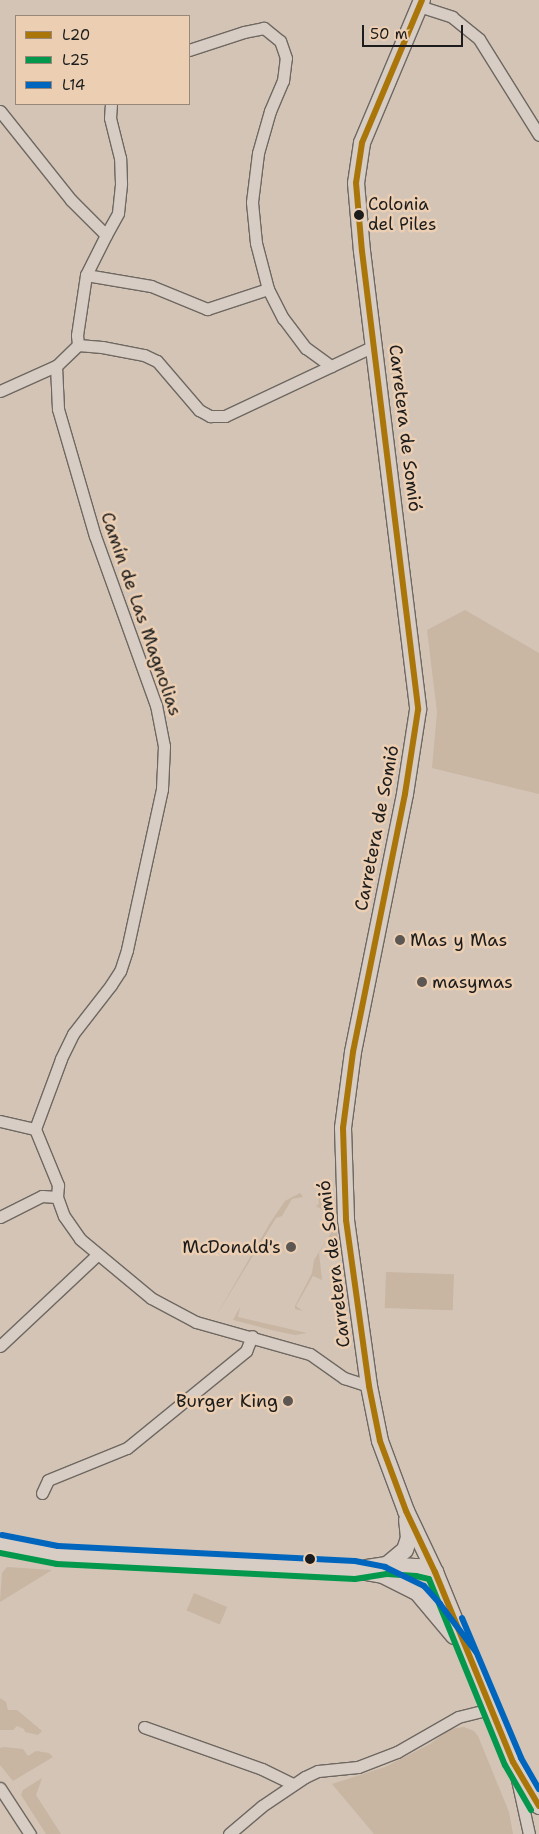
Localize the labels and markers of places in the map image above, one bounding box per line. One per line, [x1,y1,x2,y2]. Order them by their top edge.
place label: Colonia del Piles [368,195,436,235]
marker: Colonia del Piles [354,210,364,220]
place label: Mas y Mas [410,929,507,951]
marker: Mas y Mas [394,934,406,946]
place label: masymas [432,971,513,993]
marker: masymas [416,976,428,988]
place label: McDonald's [182,1236,281,1258]
marker: McDonald's [285,1241,297,1253]
place label: Burger King [176,1390,278,1412]
marker: Burger King [282,1395,294,1407]
unlabelled marker [305,1554,315,1564]

